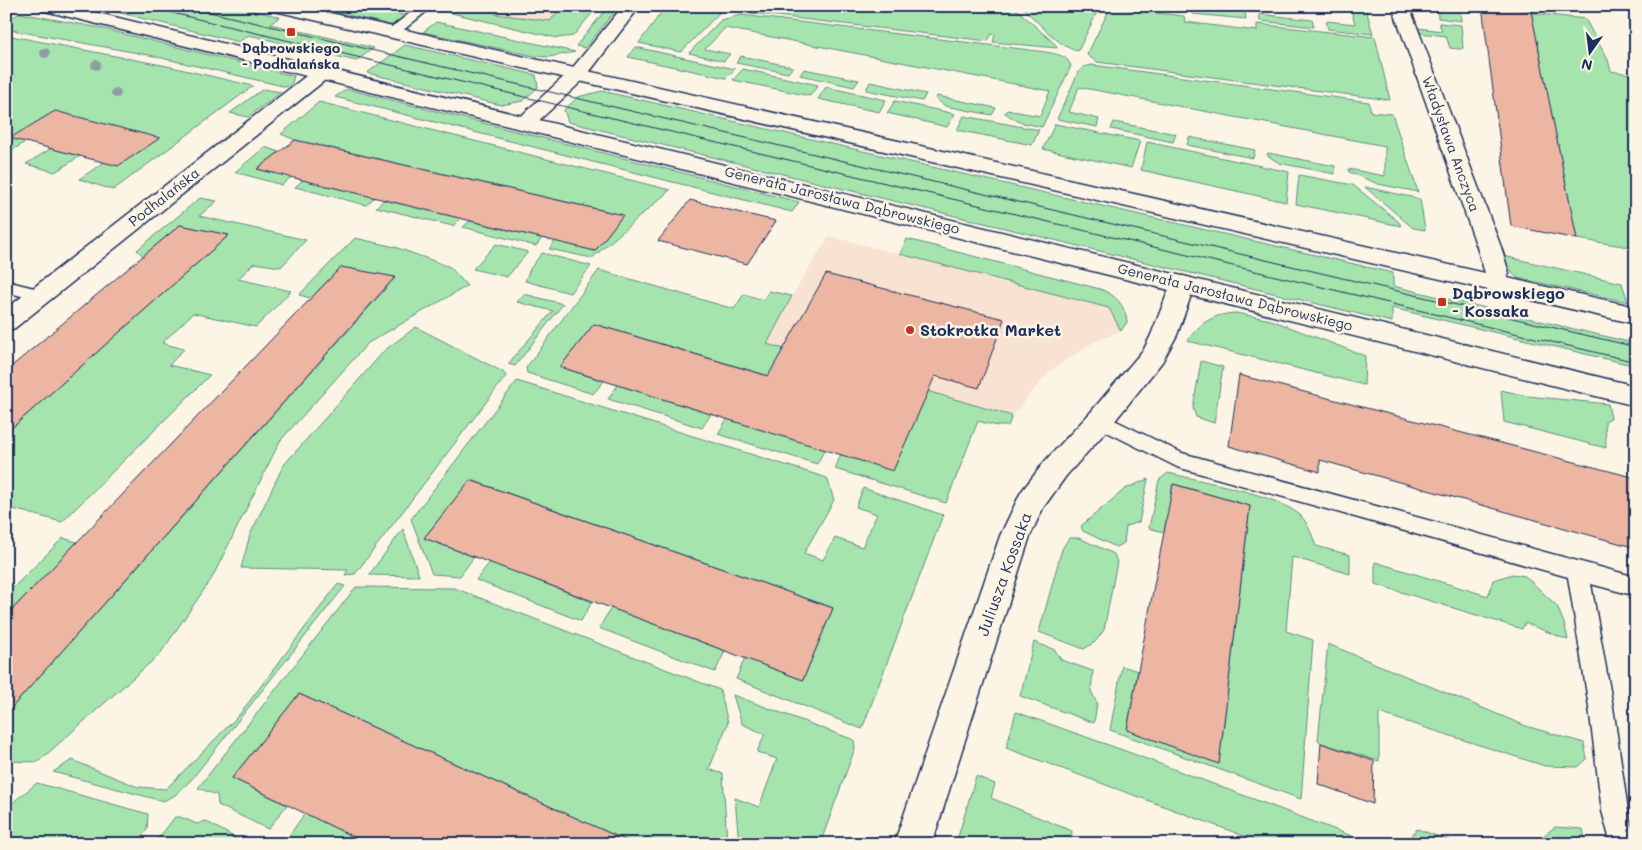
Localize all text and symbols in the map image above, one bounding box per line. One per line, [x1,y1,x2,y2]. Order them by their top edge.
marker: Dąbrowskiego - Podhalańska [285,26,297,38]
north arrow [1564,28,1614,78]
place label: Dąbrowskiego - Podhalańska [242,38,341,73]
text: N [1579,55,1594,76]
street label: Władysława Anczyca [1418,73,1485,214]
street label: Generała Jarosława Dąbrowskiego [723,161,962,238]
street label: Podhalańska [124,163,203,230]
street label: Generała Jarosława Dąbrowskiego [1116,258,1355,335]
place label: Dąbrowskiego - Kossaka [1452,282,1565,321]
marker: Dąbrowskiego - Kossaka [1436,296,1448,308]
place label: Stokrotka Market [920,319,1061,340]
marker: Stokrotka Market [904,324,916,336]
street label: Juliusza Kossaka [971,509,1036,639]

